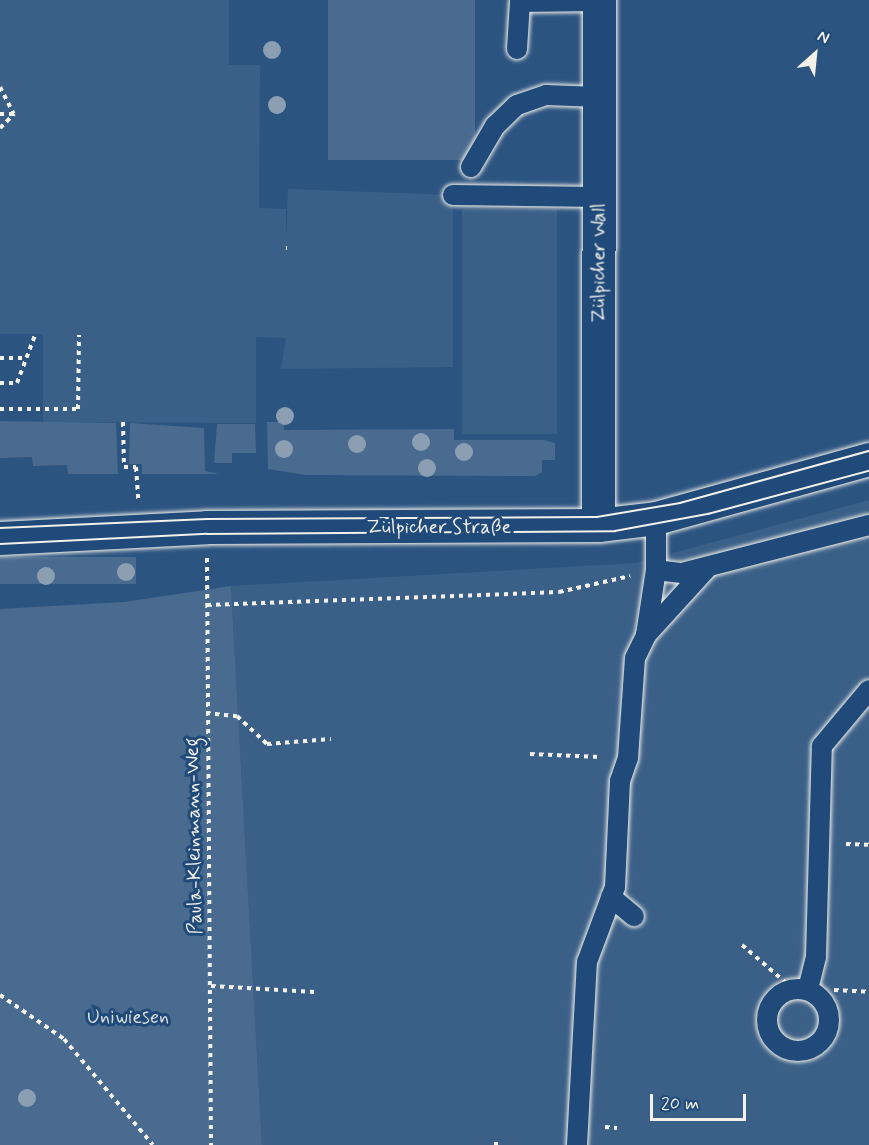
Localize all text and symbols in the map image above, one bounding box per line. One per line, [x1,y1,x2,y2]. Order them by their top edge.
north arrow [785,24,845,84]
text: N [814,26,833,49]
street label: Zülpicher Wall [587,202,611,324]
street label: Zülpicher Straße [367,515,511,539]
street label: Paula-Kleinmann-Weg [180,737,208,935]
park label: Uniwiesen [87,1005,169,1029]
scale bar [653,1082,749,1120]
text: 20 m [661,1092,699,1116]

